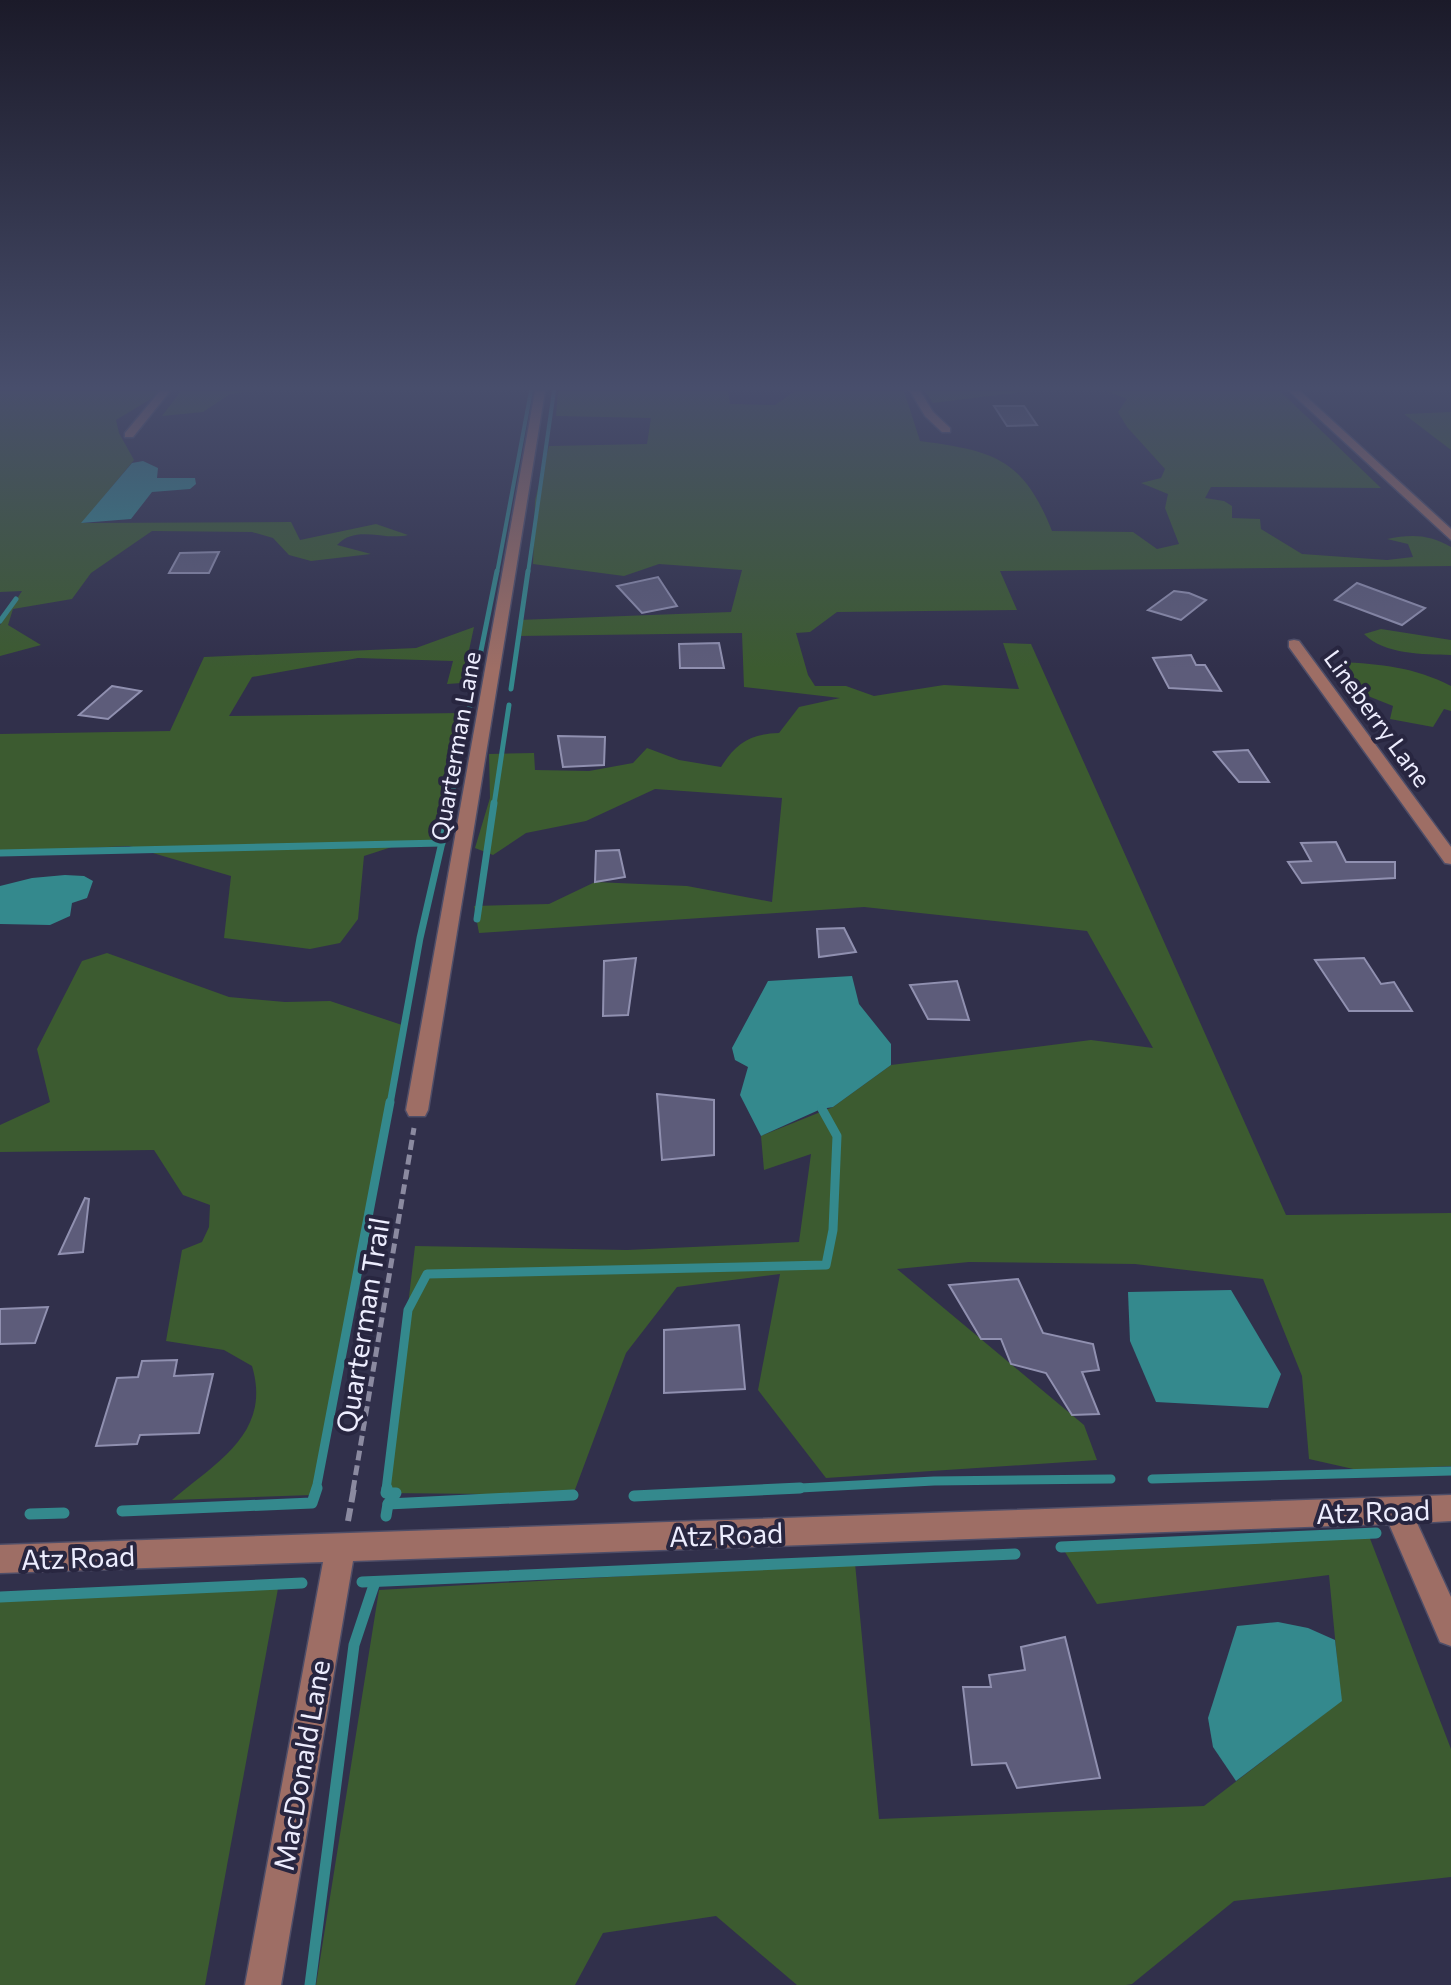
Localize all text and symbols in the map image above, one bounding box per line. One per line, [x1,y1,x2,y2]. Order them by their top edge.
street label: Lineberry Lane [1319,644,1437,792]
street label: Quarterman Lane [424,649,486,843]
street label: Quarterman Trail [328,1215,396,1435]
street label: Atz Road [1315,1492,1431,1530]
street label: Atz Road [668,1515,784,1553]
street label: Atz Road [20,1538,136,1576]
street label: MacDonald Lane [266,1657,336,1873]

